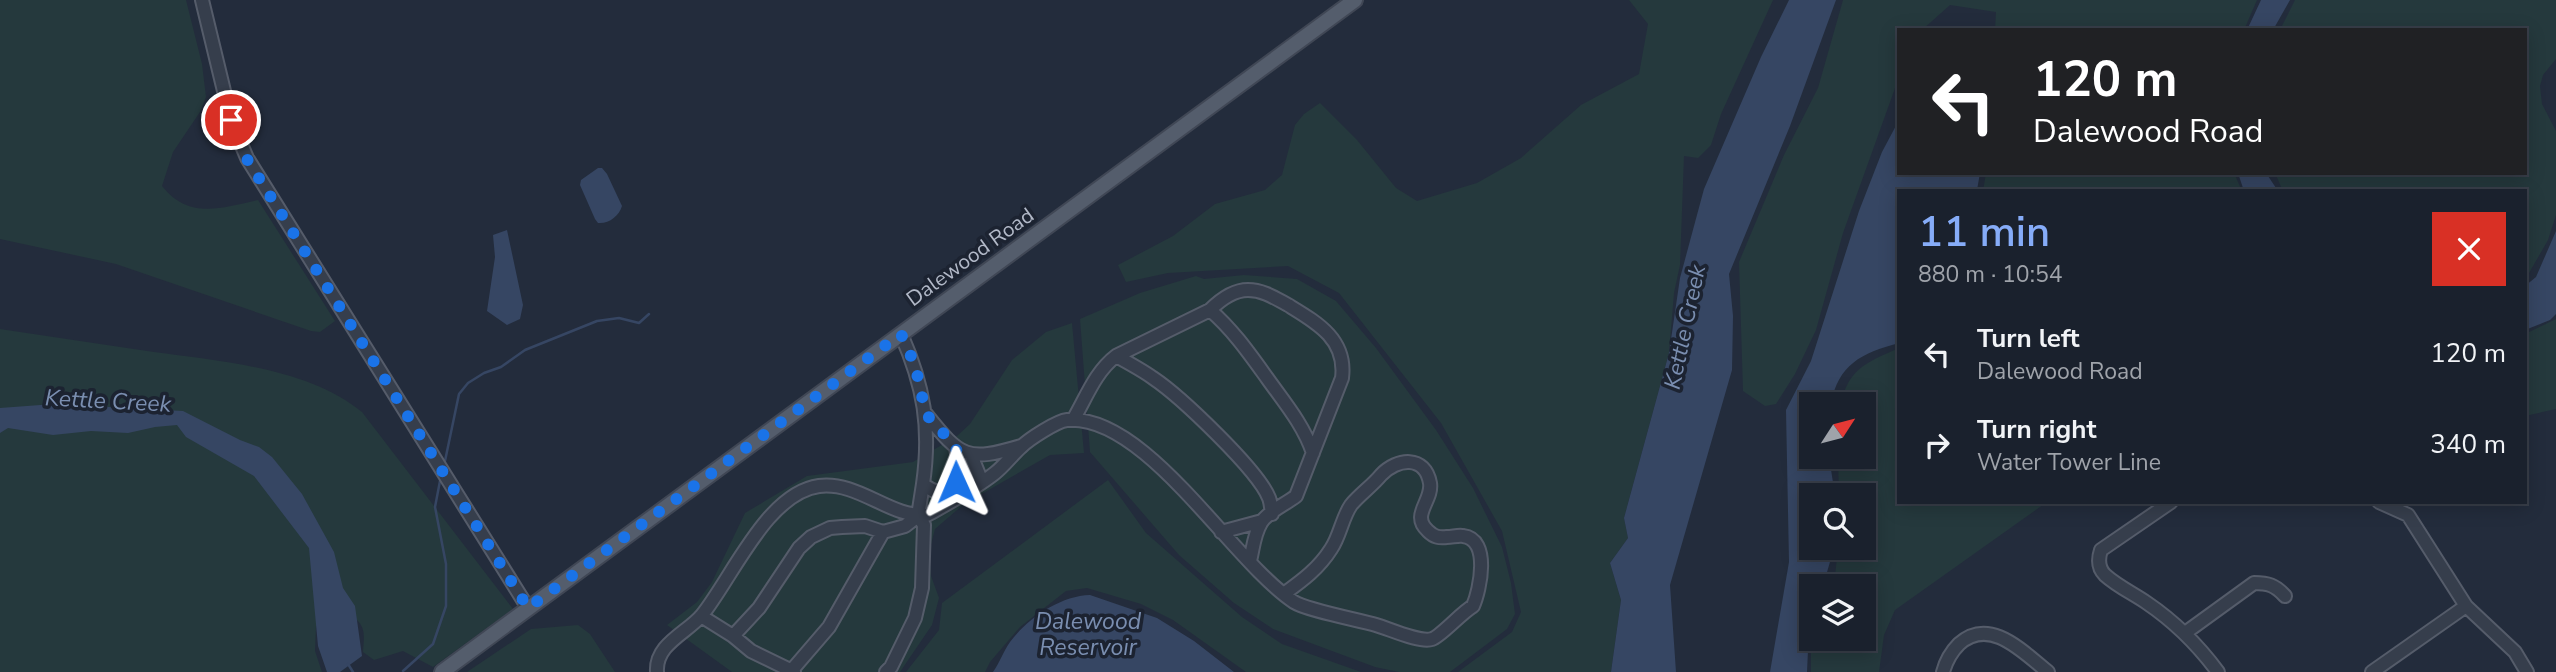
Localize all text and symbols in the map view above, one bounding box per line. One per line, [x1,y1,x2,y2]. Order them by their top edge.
text: 120 m [2033,46,2177,113]
icon: left [1918,56,2009,147]
pin [201,90,261,150]
icon: arrive [212,101,250,139]
text: Dalewood Road [2033,110,2263,153]
street label: Dalewood Road [901,201,1039,313]
text: 11 min [1918,204,2050,261]
button: close [2432,212,2506,286]
text: 880 m · 10:54 [1918,259,2063,290]
water label: Kettle Creek [1657,261,1713,392]
text: Turn left [1977,321,2080,356]
icon: left [1918,335,1956,373]
text: 120 m [2430,336,2506,371]
text: Dalewood Road [1977,356,2143,387]
water label: Kettle Creek [44,382,172,420]
north arrow [1799,392,1876,469]
map controls [1799,392,1876,651]
text: Turn right [1977,412,2096,447]
icon: right [1918,426,1956,464]
text: 340 m [2430,427,2506,462]
position arrow [919,445,993,519]
text: Water Tower Line [1977,447,2161,478]
button: search [1799,483,1876,560]
button: layers [1799,574,1876,651]
water label: Dalewood Reservoir [1035,606,1142,663]

